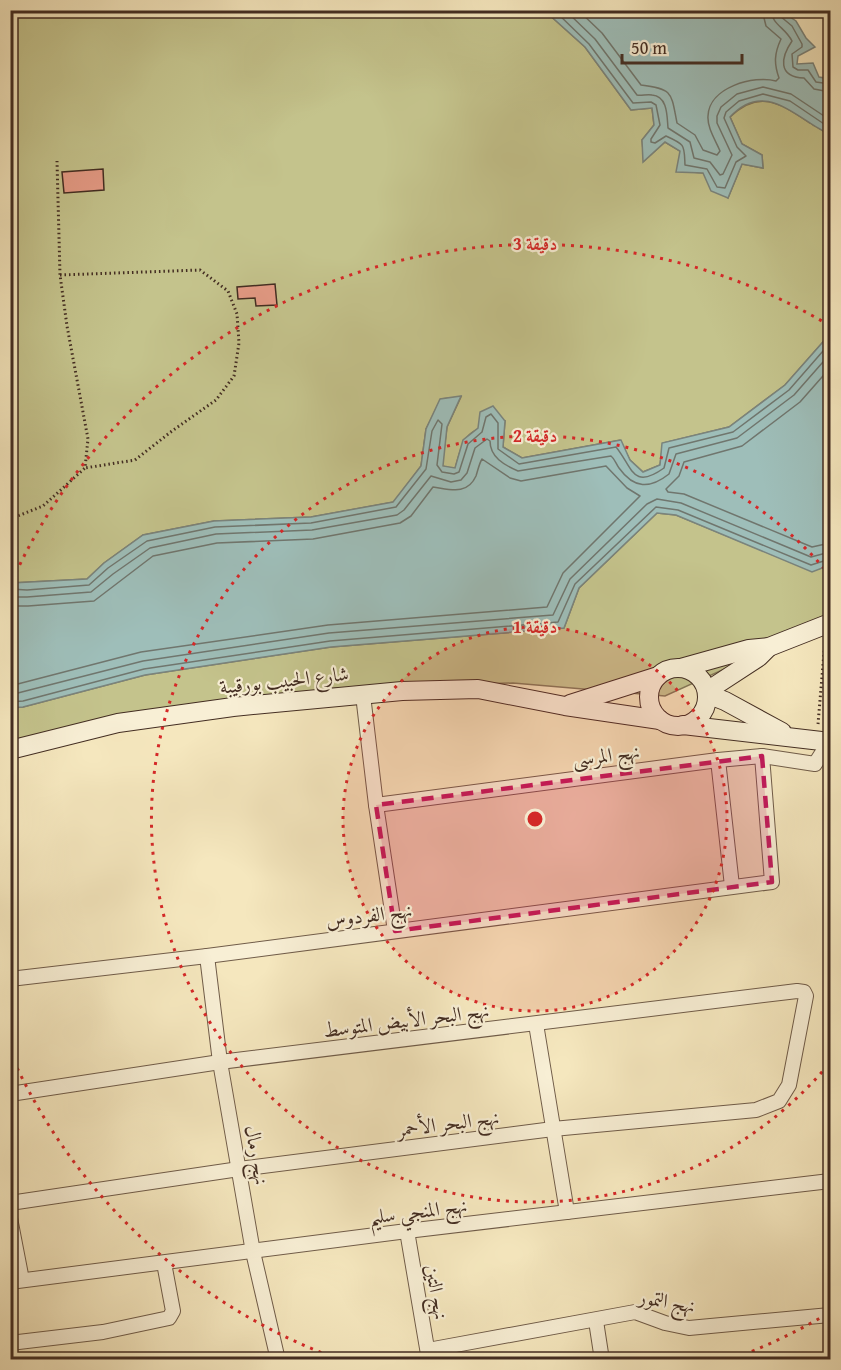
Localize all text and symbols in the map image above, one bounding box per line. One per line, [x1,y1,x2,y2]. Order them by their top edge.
scale bar [622,27,742,65]
text: 50 m [631,34,667,61]
text: 3 دقيقة [513,230,557,257]
text: 2 دقيقة [513,422,557,449]
text: 1 دقيقة [513,613,557,640]
street label: شارع الحبيب بورقيبة [218,658,350,705]
street label: نهج المرسى [571,736,642,777]
centre of rings [525,809,545,829]
street label: نهج الفردوس [324,895,414,938]
street label: نهج البحر الأبيض المتوسط [321,995,491,1048]
street label: نهج البحر الأحمر [393,1102,501,1147]
street label: نهج رمال [234,1123,277,1188]
street label: نهج المنجي سليم [367,1190,470,1237]
street label: نهج التين [414,1262,457,1323]
street label: نهج التمور [634,1281,698,1324]

